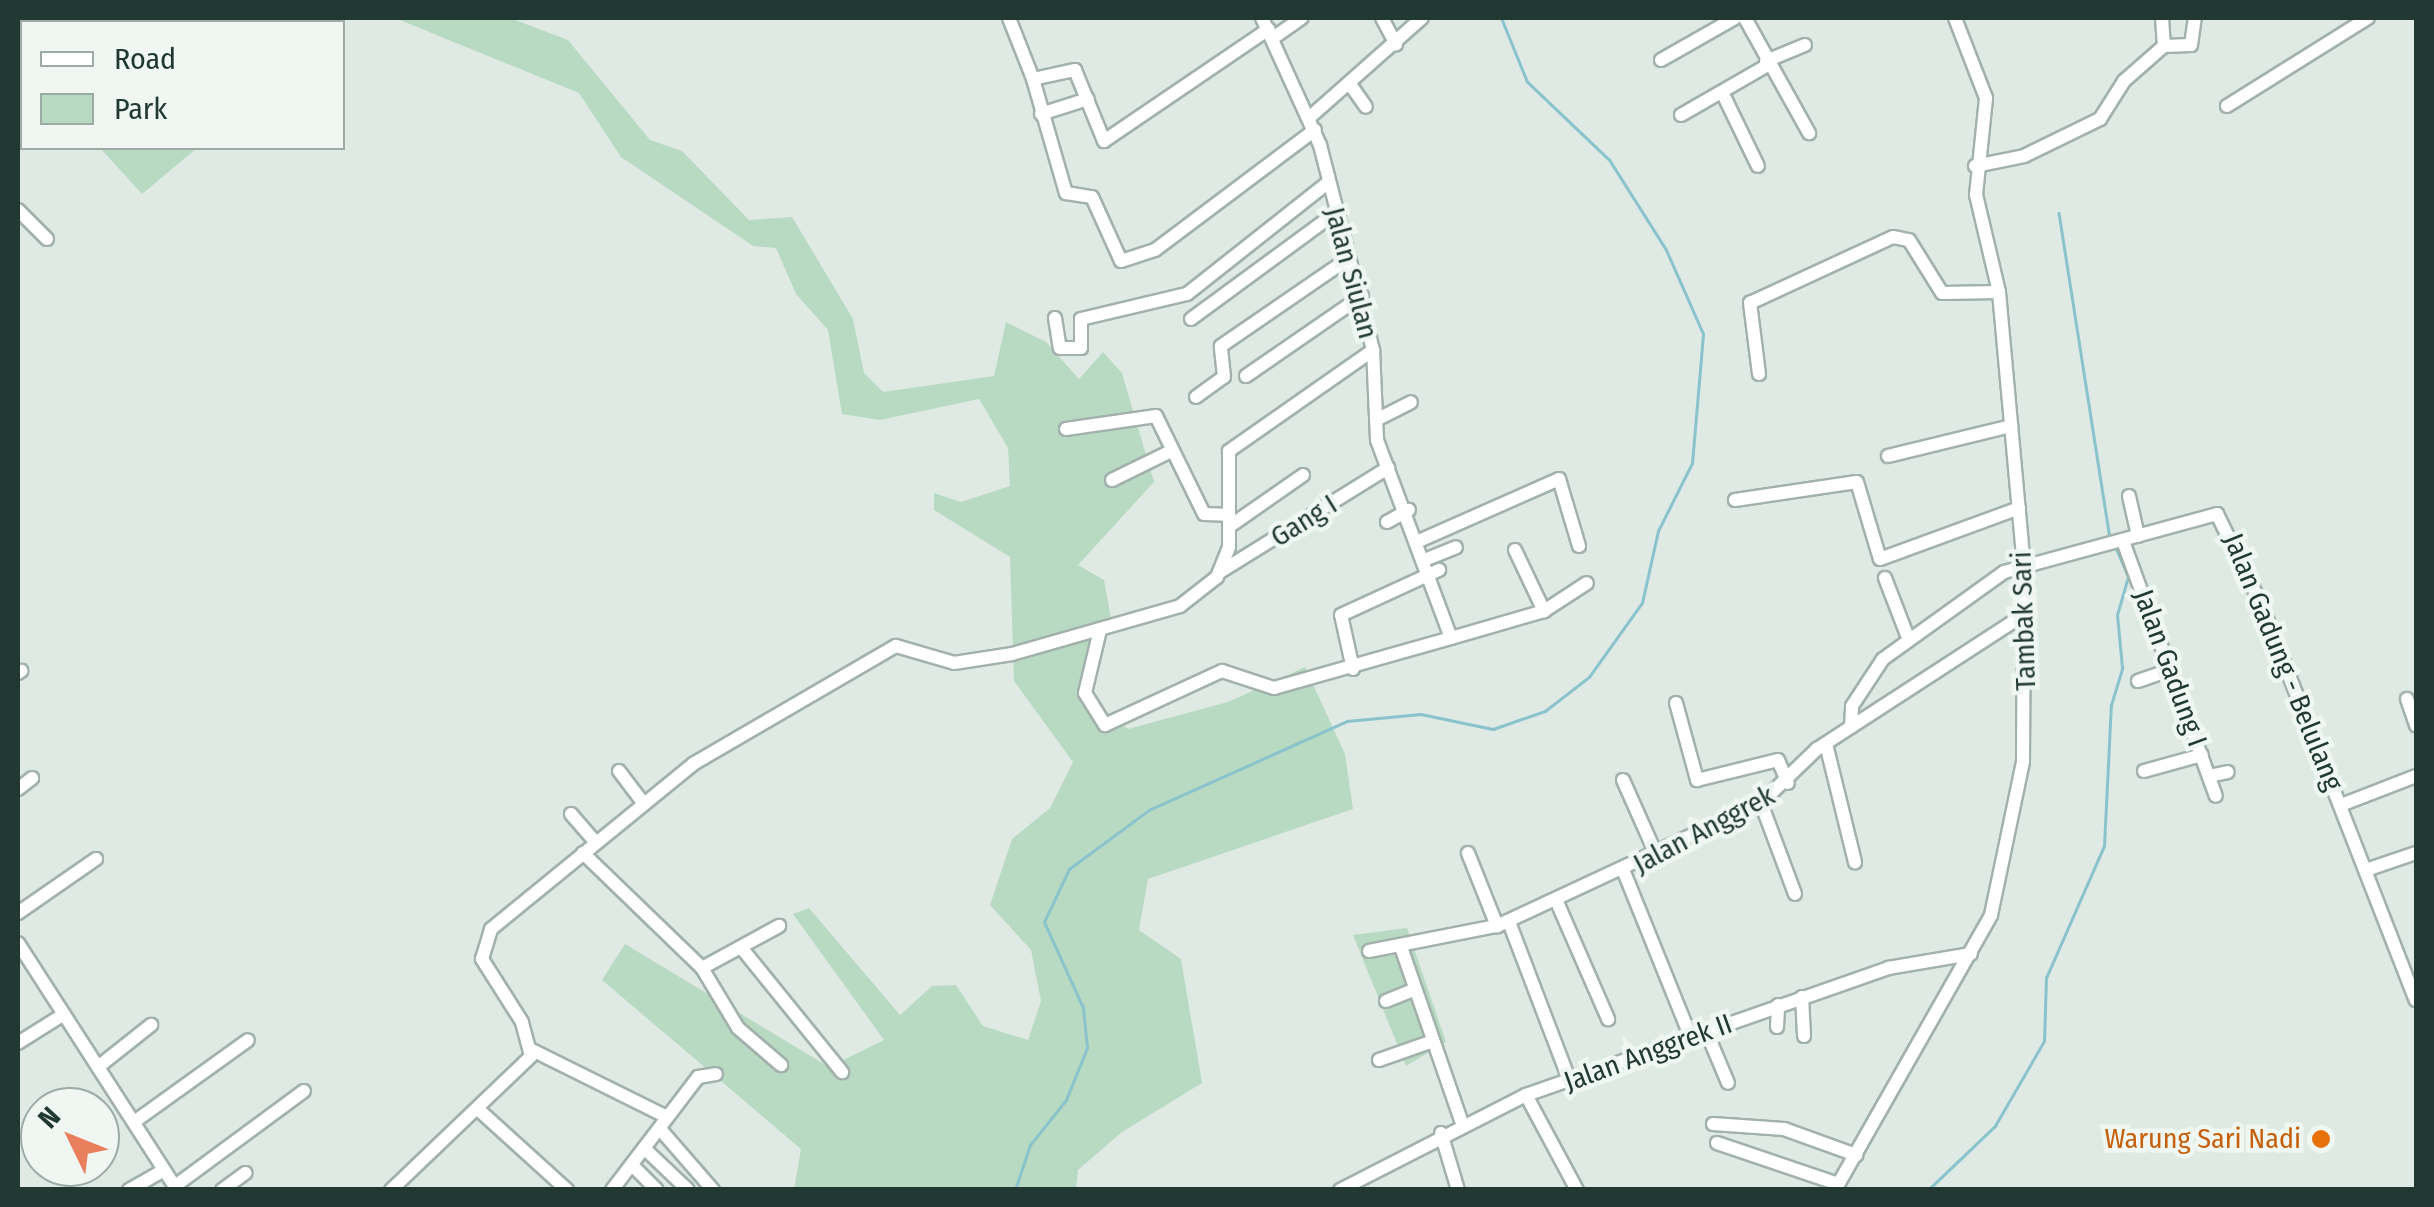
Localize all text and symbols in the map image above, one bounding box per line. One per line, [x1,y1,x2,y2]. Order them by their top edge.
legend [20,20,345,150]
text: Road [114,41,176,77]
text: Park [114,91,167,127]
street label: Jalan Siulan [1317,204,1385,342]
street label: Gang I [1265,488,1343,554]
street label: Jalan Gadung - Belulang [2216,529,2350,795]
street label: Tambak Sari [2005,551,2043,691]
street label: Jalan Gadung I [2126,585,2214,751]
street label: Jalan Anggrek [1628,779,1780,881]
street label: Jalan Anggrek II [1559,1007,1737,1099]
north arrow [20,1087,120,1187]
text: N [31,1100,67,1135]
place label: Warung Sari Nadi [2104,1122,2301,1156]
marker: Warung Sari Nadi [2310,1128,2332,1150]

